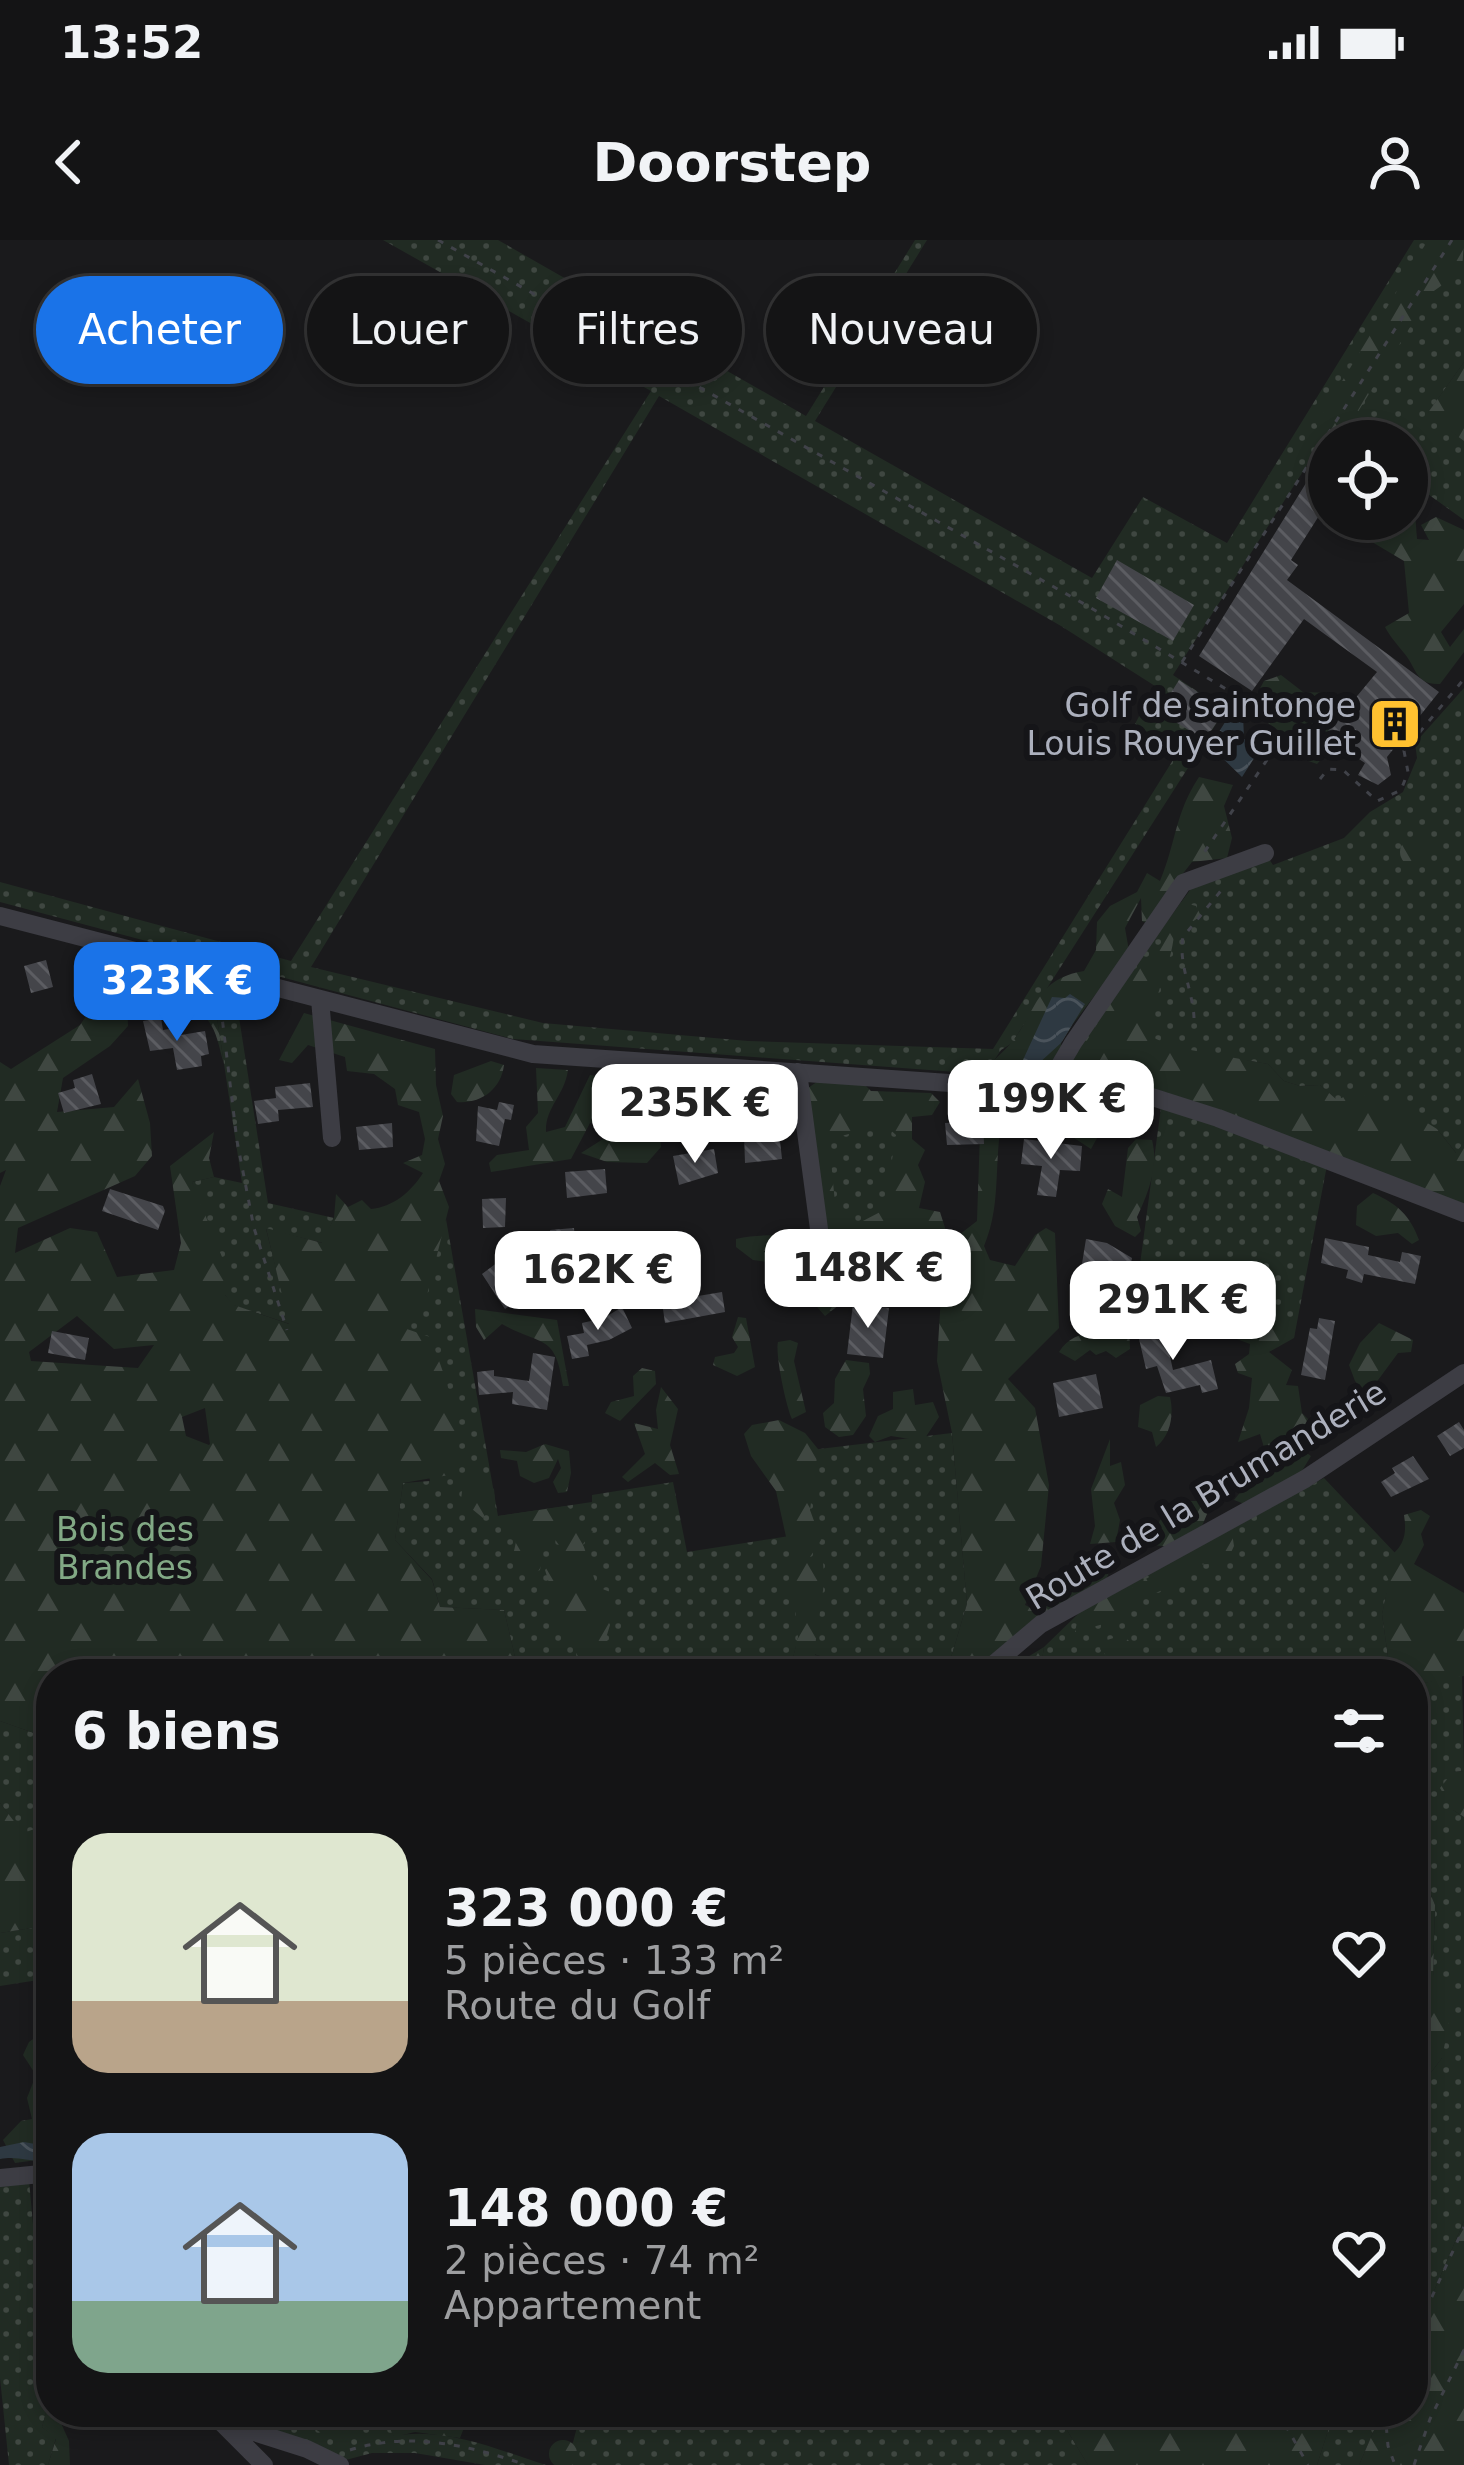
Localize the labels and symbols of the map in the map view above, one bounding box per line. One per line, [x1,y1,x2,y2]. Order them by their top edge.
place label: Golf de saintonge Louis Rouyer Guillet [1027,686,1356,763]
building icon: Golf de saintonge Louis Rouyer Guillet [1367,696,1423,752]
pin: 323K € [79,942,275,1044]
pin: 199K € [953,1060,1149,1162]
pin: 235K € [597,1064,793,1166]
pin: 148K € [770,1229,966,1331]
pin: 162K € [500,1231,696,1333]
pin: 291K € [1075,1261,1271,1363]
street label: Route de la Brumanderie [1019,1372,1393,1618]
park label: Bois des Brandes [56,1510,194,1587]

